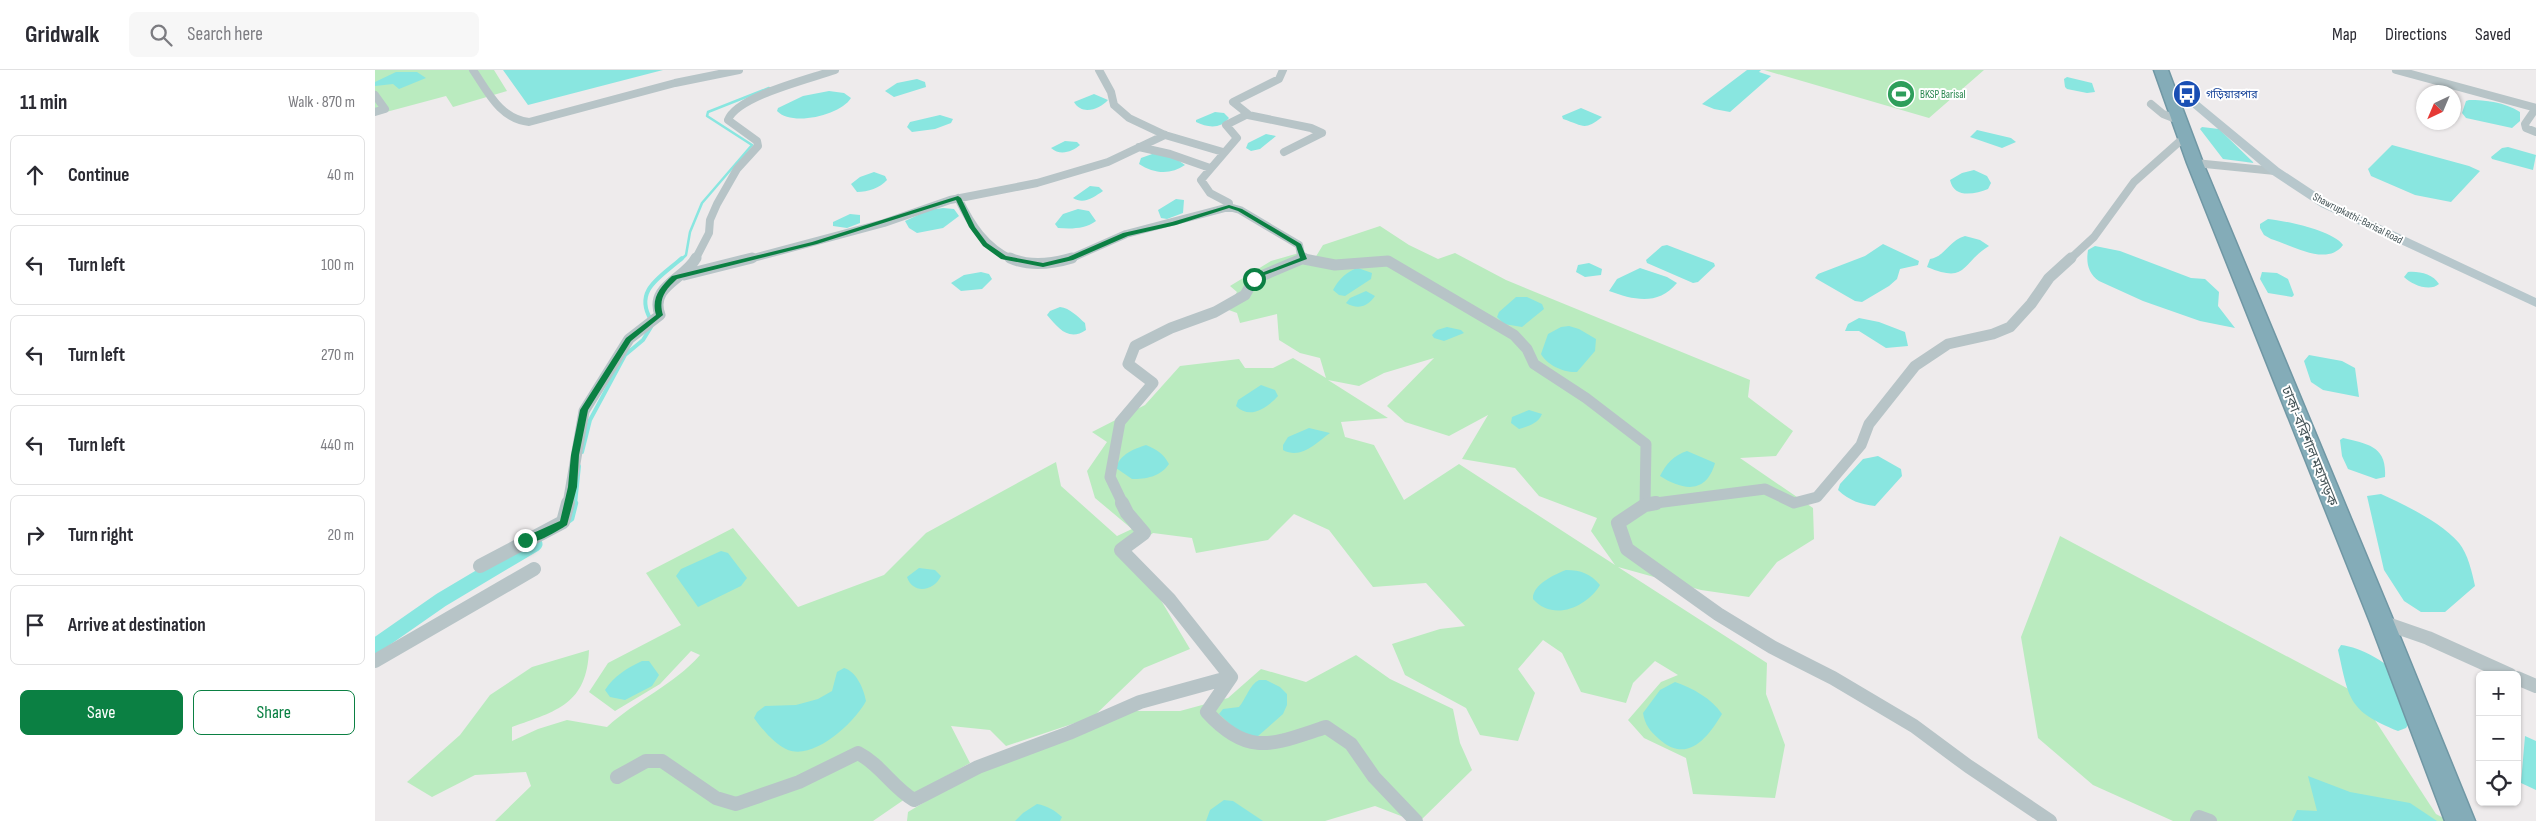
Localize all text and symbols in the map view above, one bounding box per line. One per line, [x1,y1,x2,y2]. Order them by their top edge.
search box [129,12,479,57]
text: Gridwalk [25,20,99,49]
icon: search [147,21,175,49]
text: Search here [187,23,263,46]
text: Map [2332,24,2357,45]
text: Directions [2385,24,2447,45]
text: Saved [2475,24,2511,45]
sports icon: BKSP Barisal [1886,79,1916,109]
bus stop icon: গড়িয়ারপার [2172,79,2202,109]
north arrow [2416,85,2461,130]
place label: BKSP Barisal [1920,88,1966,101]
place label: গড়িয়ারপার [2206,88,2258,101]
text: 11 min [20,90,67,115]
text: Walk · 870 m [288,93,355,112]
icon: ahead [21,161,49,189]
text: Continue [68,164,129,187]
text: 40 m [327,166,354,185]
street label: Shawrupkathi-Barisal Road [2311,190,2405,247]
icon: left [21,251,49,279]
text: Turn left [68,254,125,277]
text: 100 m [321,256,354,275]
route start [1243,268,1266,291]
icon: left [21,341,49,369]
text: Turn left [68,344,125,367]
text: 270 m [321,346,354,365]
street label: ঢাকা-বরিশাল মহাসড়ক [2277,383,2342,509]
icon: left [21,431,49,459]
text: Turn left [68,434,125,457]
text: 440 m [321,436,354,455]
icon: right [21,521,49,549]
text: Turn right [68,524,133,547]
text: 20 m [327,526,354,545]
route end [514,529,537,552]
icon: arrive [21,611,49,639]
text: Arrive at destination [68,614,206,637]
map controls [2476,671,2521,806]
button: + [2476,671,2521,716]
button: Save [20,690,183,735]
button: Share [193,690,355,735]
button: − [2476,716,2521,761]
button: locate [2476,761,2521,806]

